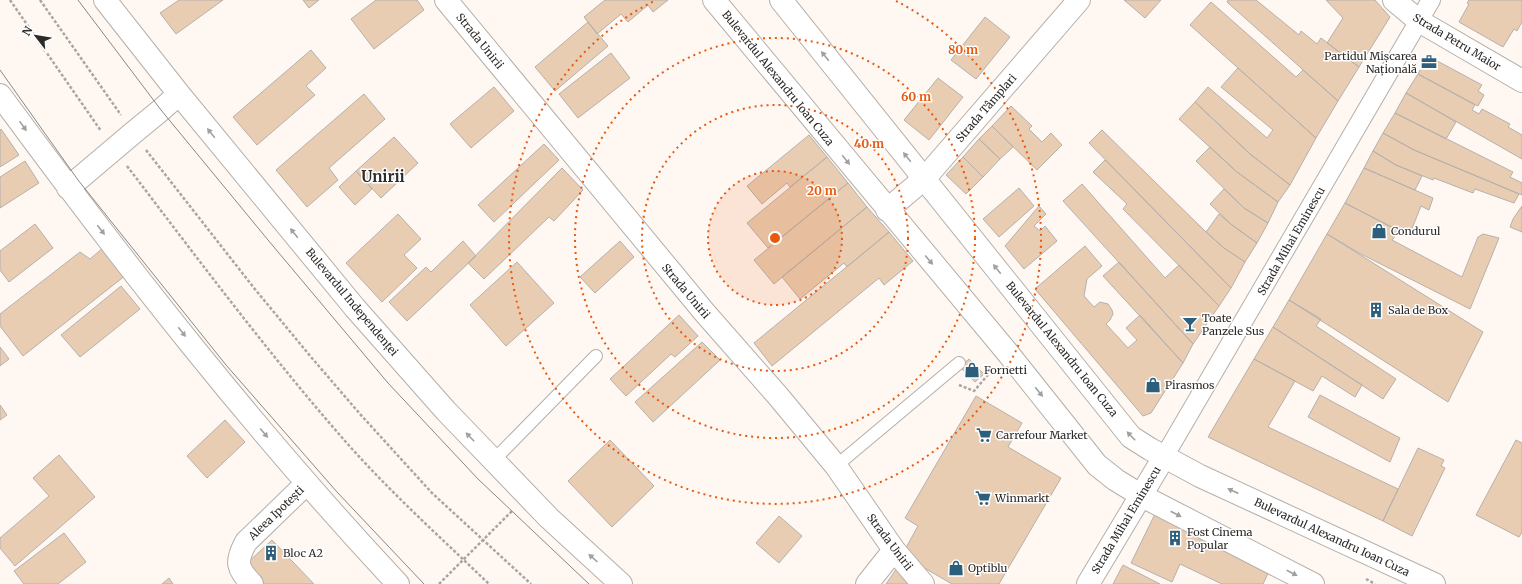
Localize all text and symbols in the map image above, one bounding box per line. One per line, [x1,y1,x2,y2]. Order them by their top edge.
street label: Bulevardul Alexandru Ioan Cuza [719,8,837,148]
street label: Strada Unirii [453,10,507,72]
street label: Strada Petru Maior [1411,10,1503,74]
north arrow [16,16,56,56]
text: N [19,23,36,38]
text: 80 m [948,42,978,57]
place label: Partidul Mișcarea Națională [1324,49,1417,76]
one-way arrow [821,50,830,61]
office icon: Partidul Mișcarea Națională [1420,53,1438,71]
street label: Strada Tâmplari [953,71,1020,145]
text: 60 m [901,89,931,104]
one-way arrow [19,121,27,132]
one-way arrow [206,127,215,138]
text: 40 m [854,136,884,151]
one-way arrow [903,151,912,162]
one-way arrow [841,154,850,165]
district label: Unirii [361,167,405,186]
text: 20 m [807,183,837,198]
street label: Strada Mihai Eminescu [1254,184,1328,298]
shop icon: Condurul [1370,222,1388,240]
place label: Condurul [1391,224,1441,238]
one-way arrow [97,225,106,236]
one-way arrow [289,228,298,238]
centre of rings [768,231,782,245]
street label: Bulevardul Independenței [303,245,401,359]
one-way arrow [924,254,933,265]
street label: Strada Unirii [659,261,713,322]
one-way arrow [993,263,1002,274]
street label: Bulevardul Alexandru Ioan Cuza [1003,279,1121,419]
building icon: Sala de Box [1367,301,1385,319]
place label: Sala de Box [1388,303,1449,317]
place label: Toate Panzele Sus [1202,311,1264,338]
bar icon: Toate Panzele Sus [1181,315,1199,333]
one-way arrow [177,327,186,338]
shop icon: Fornetti [963,361,981,379]
place label: Fornetti [984,363,1027,377]
shop icon: Pirasmos [1144,376,1162,394]
place label: Pirasmos [1165,378,1214,392]
one-way arrow [1035,387,1043,397]
supermarket icon: Carrefour Market [975,426,993,444]
one-way arrow [259,428,268,438]
place label: Carrefour Market [996,428,1088,442]
one-way arrow [1127,431,1136,441]
one-way arrow [466,432,475,442]
street label: Strada Mihai Eminescu [1088,464,1164,576]
street label: Aleea Ipotești [245,483,307,544]
one-way arrow [1228,488,1239,494]
supermarket icon: Winmarkt [974,489,992,507]
place label: Winmarkt [994,491,1050,505]
street label: Bulevardul Alexandru Ioan Cuza [1252,495,1412,579]
street label: Strada Unirii [864,511,916,574]
one-way arrow [1170,511,1182,517]
place label: Fost Cinema Popular [1187,525,1253,552]
building icon: Fost Cinema Popular [1166,529,1184,547]
building icon: Bloc A2 [262,544,280,562]
place label: Bloc A2 [283,546,323,560]
one-way arrow [588,554,597,563]
shop icon: Optiblu [947,559,965,577]
place label: Optiblu [968,561,1007,575]
one-way arrow [1286,570,1298,577]

